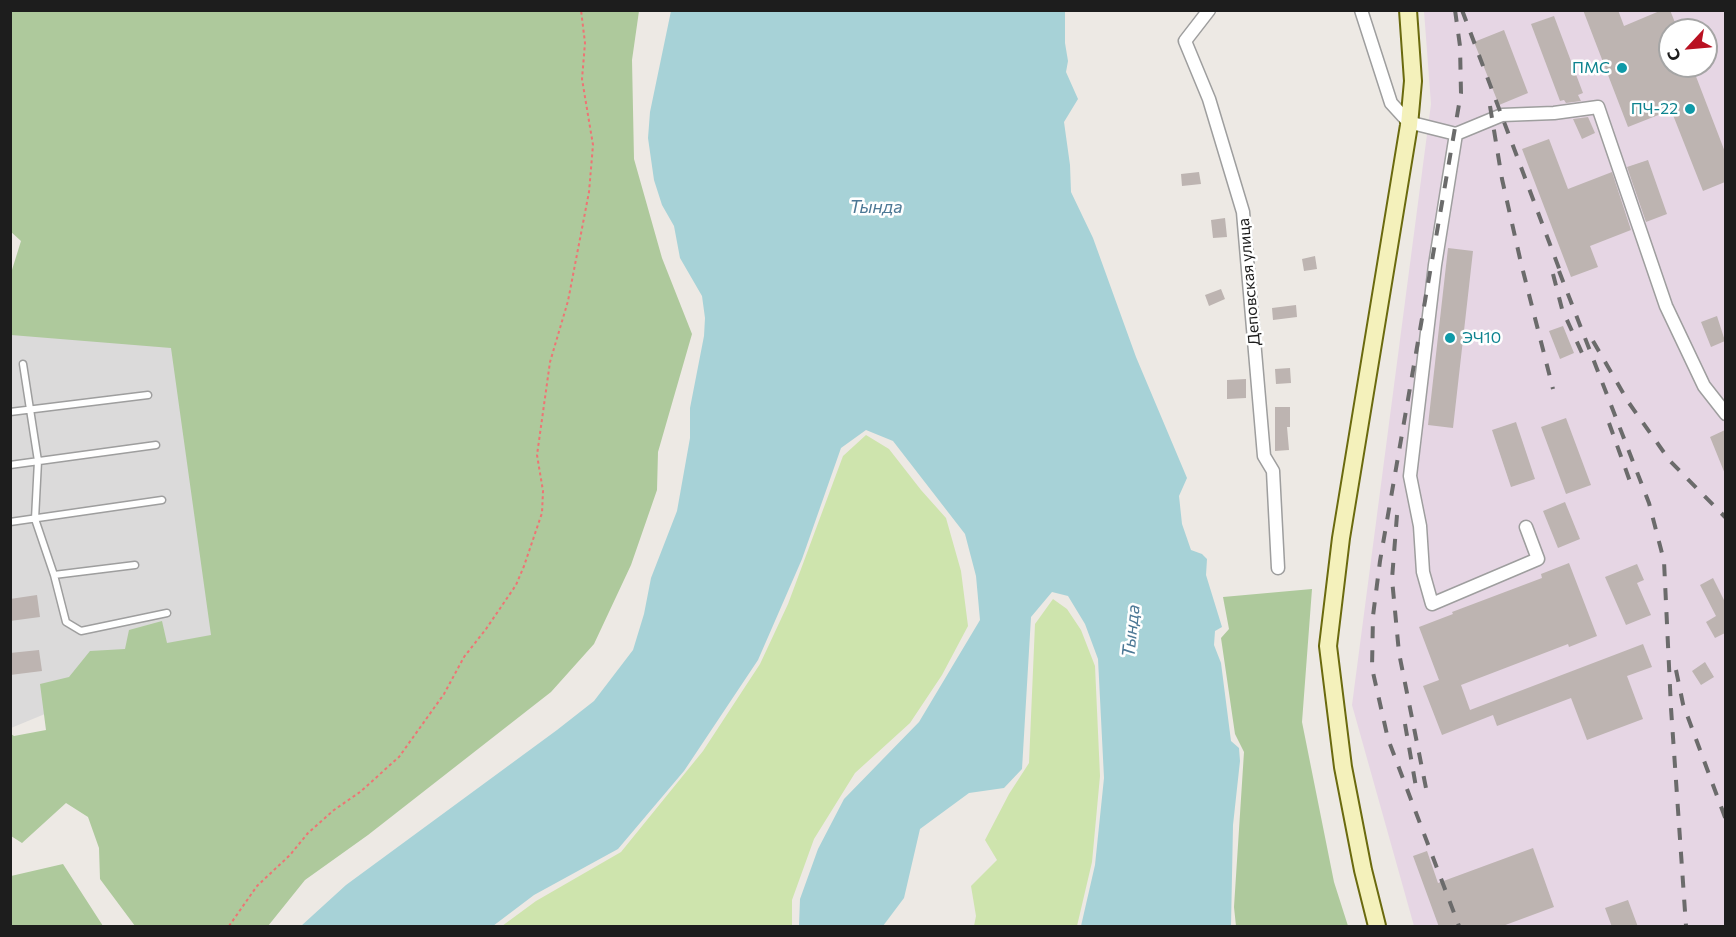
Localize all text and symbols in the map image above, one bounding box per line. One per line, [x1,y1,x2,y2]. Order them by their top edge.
north arrow [1658,18,1718,78]
text: С [1662,46,1684,64]
place label: ПМС [1572,58,1610,78]
marker: ПМС [1615,61,1629,75]
place label: ПЧ-22 [1631,99,1678,119]
marker: ПЧ-22 [1683,102,1697,116]
water label: Тында [849,196,903,218]
street label: Деповская улица [1234,217,1264,347]
place label: ЭЧ10 [1462,328,1501,348]
marker: ЭЧ10 [1443,331,1457,345]
water label: Тында [1117,603,1145,659]

